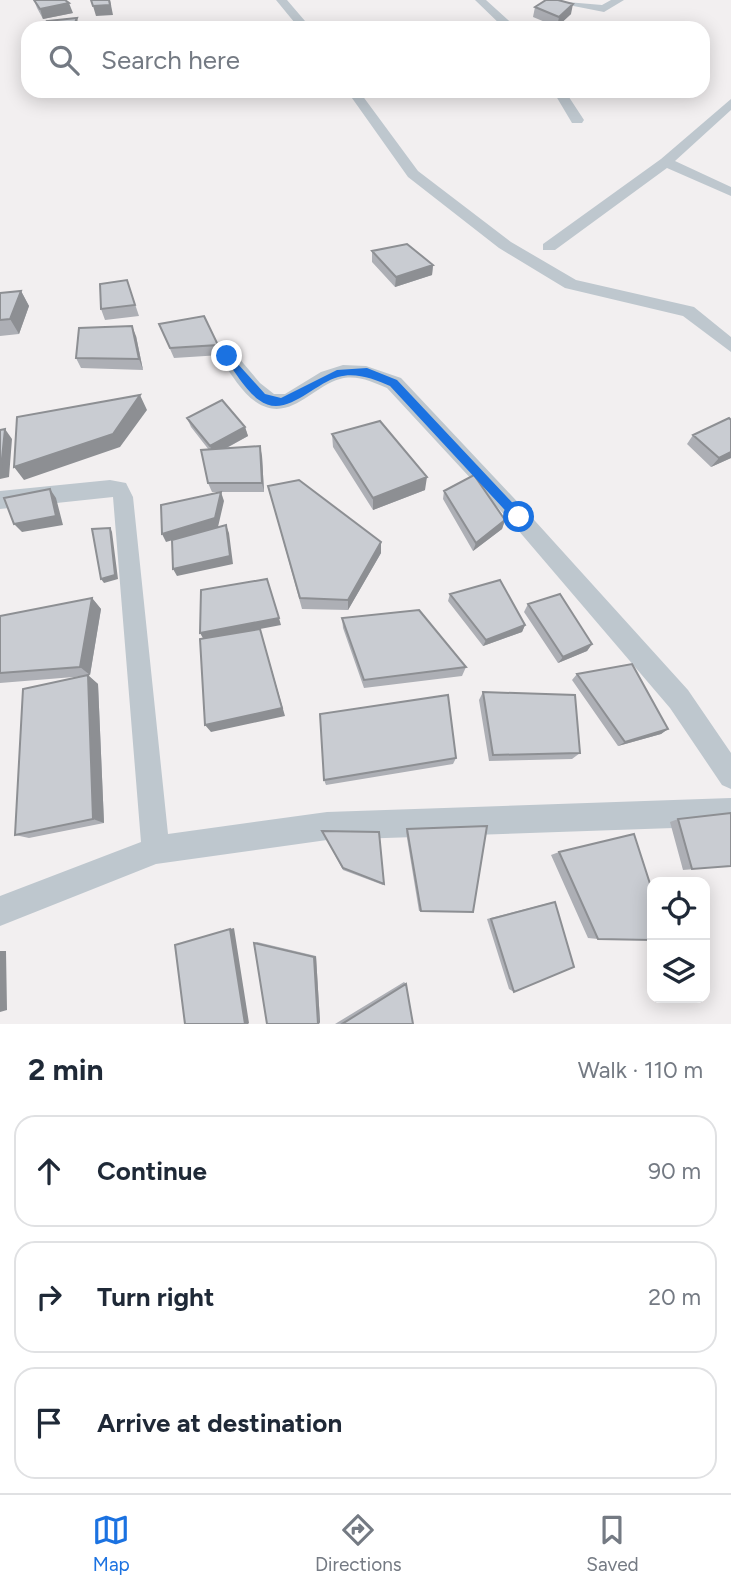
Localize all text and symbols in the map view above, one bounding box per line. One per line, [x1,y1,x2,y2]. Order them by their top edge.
search box [21,21,710,98]
icon: search [45,41,83,79]
text: Search here [101,44,240,76]
route end [211,340,242,371]
route start [503,501,534,532]
map controls [647,877,710,1003]
button: locate [647,877,710,940]
button: layers [647,940,710,1003]
text: 2 min [28,1051,104,1088]
text: Walk · 110 m [578,1056,703,1084]
icon: ahead [30,1152,68,1190]
text: Continue [97,1155,207,1187]
text: 90 m [648,1157,701,1185]
icon: right [30,1278,68,1316]
text: Turn right [97,1281,214,1313]
text: 20 m [648,1283,701,1311]
icon: arrive [30,1404,68,1442]
text: Arrive at destination [97,1407,342,1439]
tab: Map [92,1511,130,1576]
tab: Directions [315,1511,402,1576]
tab: Saved [586,1511,639,1576]

